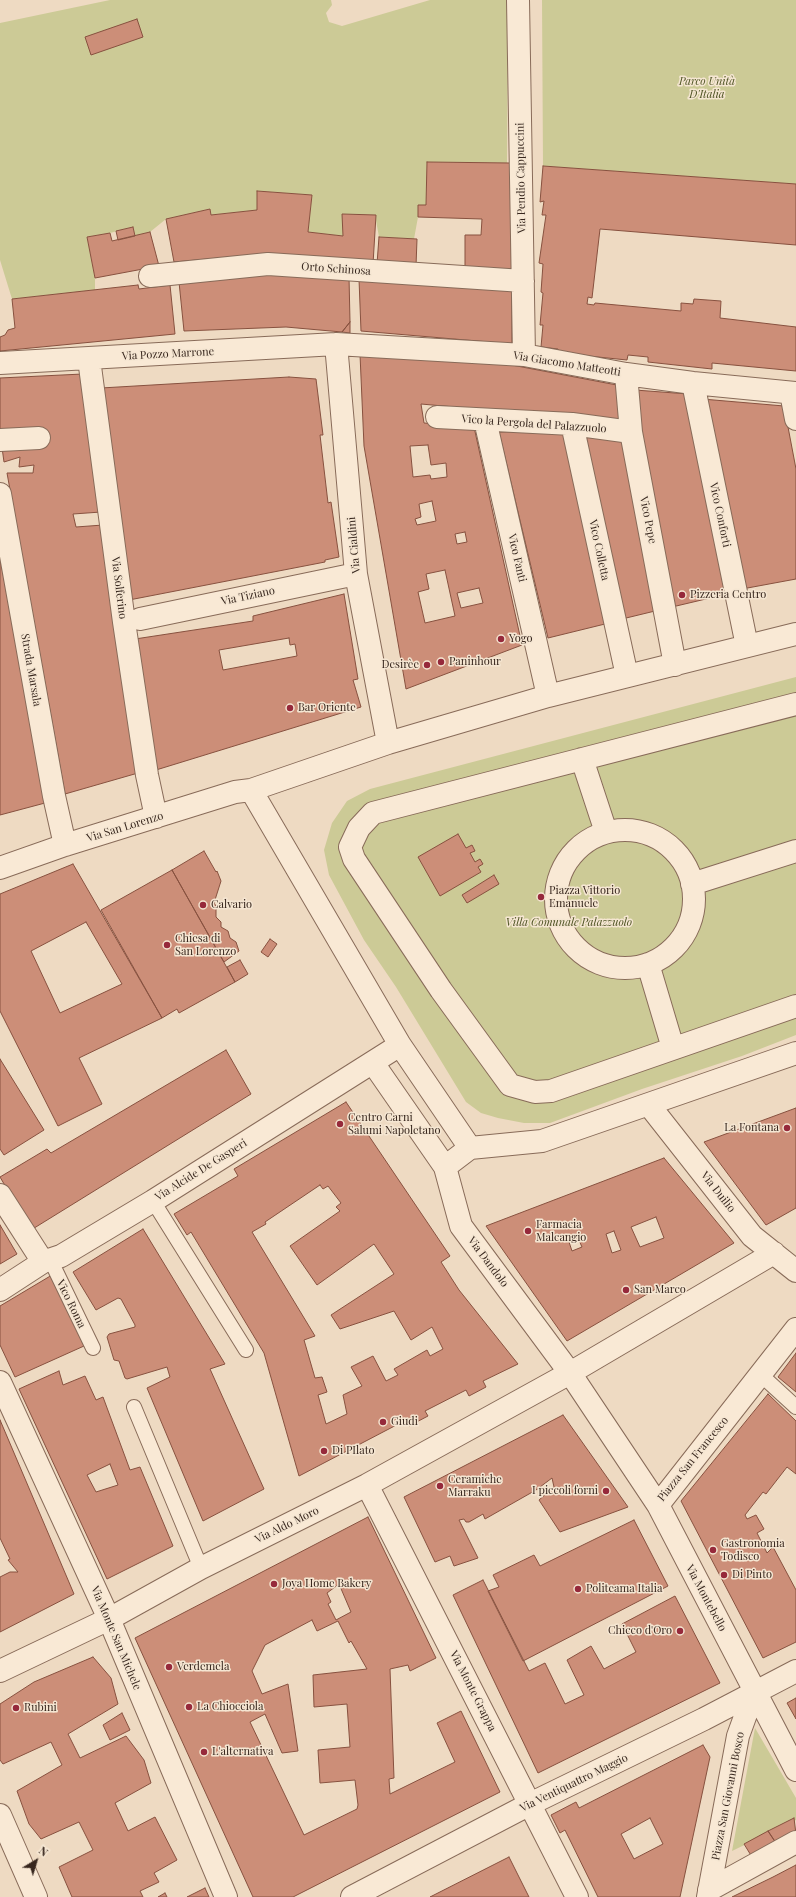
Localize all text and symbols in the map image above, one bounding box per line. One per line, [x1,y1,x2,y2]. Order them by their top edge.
park label: Parco Unità D'Italia [679,75,735,101]
street label: Via Pendio Cappuccini [513,122,529,234]
street label: Orto Schinosa [301,260,371,278]
street label: Via Pozzo Marrone [122,345,214,363]
street label: Via Giacomo Matteotti [512,349,622,379]
street label: Vico la Pergola del Palazzuolo [461,412,607,436]
street label: Vico Conforti [707,482,733,548]
street label: Vico Pepe [637,495,659,545]
street label: Via Cialdini [345,516,363,574]
street label: Vico Colletta [586,518,612,582]
street label: Vico Fanti [505,533,529,583]
street label: Via Solferino [109,556,129,620]
street label: Via Tiziano [220,584,276,608]
place label: Pizzeria Centro [690,588,766,602]
marker: Pizzeria Centro [677,590,687,600]
place label: Yogo [509,632,533,646]
street label: Strada Marsala [18,633,44,707]
marker: Yogo [496,634,506,644]
place label: Paninhour [449,655,501,669]
marker: Paninhour [436,657,446,667]
place label: Desirèe [382,658,419,672]
marker: Desirèe [422,660,432,670]
place label: Bar Oriente [298,701,356,715]
marker: Bar Oriente [285,703,295,713]
street label: Via San Lorenzo [85,809,165,845]
place label: Piazza Vittorio Emanuele [549,884,620,910]
marker: Piazza Vittorio Emanuele [536,892,546,902]
place label: Calvario [211,898,252,912]
marker: Calvario [198,900,208,910]
park label: Villa Comunale Palazzuolo [506,916,632,930]
place label: Chiesa di San Lorenzo [175,932,236,958]
marker: Chiesa di San Lorenzo [162,940,172,950]
place label: Centro Carni Salumi Napoletano [348,1111,441,1137]
marker: Centro Carni Salumi Napoletano [335,1119,345,1129]
place label: La Fontana [724,1121,779,1135]
marker: La Fontana [782,1123,792,1133]
street label: Via Alcide De Gasperi [153,1136,249,1204]
street label: Via Duilio [698,1169,738,1215]
place label: Farmacia Malcangio [536,1218,586,1244]
marker: Farmacia Malcangio [523,1226,533,1236]
street label: Via Dandolo [465,1234,511,1290]
street label: Vico Roma [54,1278,88,1330]
place label: San Marco [634,1283,686,1297]
marker: San Marco [621,1285,631,1295]
street label: Piazza San Francesco [655,1414,731,1504]
place label: Giudi [391,1415,418,1429]
marker: Giudi [378,1417,388,1427]
place label: Di PIlato [332,1444,375,1458]
marker: Di PIlato [319,1446,329,1456]
place label: Ceramiche Marraku [448,1473,502,1499]
marker: Ceramiche Marraku [435,1481,445,1491]
place label: I piccoli forni [532,1484,598,1498]
marker: I piccoli forni [601,1486,611,1496]
street label: Via Aldo Moro [253,1504,321,1546]
place label: Gastronomia Todisco [721,1537,785,1563]
marker: Gastronomia Todisco [708,1545,718,1555]
street label: Via Montebello [683,1562,729,1634]
place label: Di Pinto [732,1568,772,1582]
marker: Di Pinto [719,1570,729,1580]
place label: Joya Home Bakery [282,1577,371,1591]
marker: Joya Home Bakery [269,1579,279,1589]
place label: Politeama Italia [586,1582,662,1596]
street label: Via Monte San Michele [88,1584,144,1692]
marker: Politeama Italia [573,1584,583,1594]
place label: Chicco d'Oro [608,1624,672,1638]
marker: Chicco d'Oro [675,1626,685,1636]
street label: Via Monte Grappa [447,1649,499,1733]
place label: Verdemela [177,1660,229,1674]
marker: Verdemela [164,1662,174,1672]
place label: La Chiocciola [197,1700,263,1714]
place label: Rubini [24,1701,57,1715]
marker: La Chiocciola [184,1702,194,1712]
marker: Rubini [11,1703,21,1713]
street label: Piazza San Giovanni Bosco [709,1731,747,1861]
place label: L'alternativa [212,1745,273,1759]
marker: L'alternativa [199,1747,209,1757]
street label: Via Ventiquattro Maggio [518,1751,630,1815]
north arrow [16,1841,56,1881]
text: N [36,1843,51,1860]

